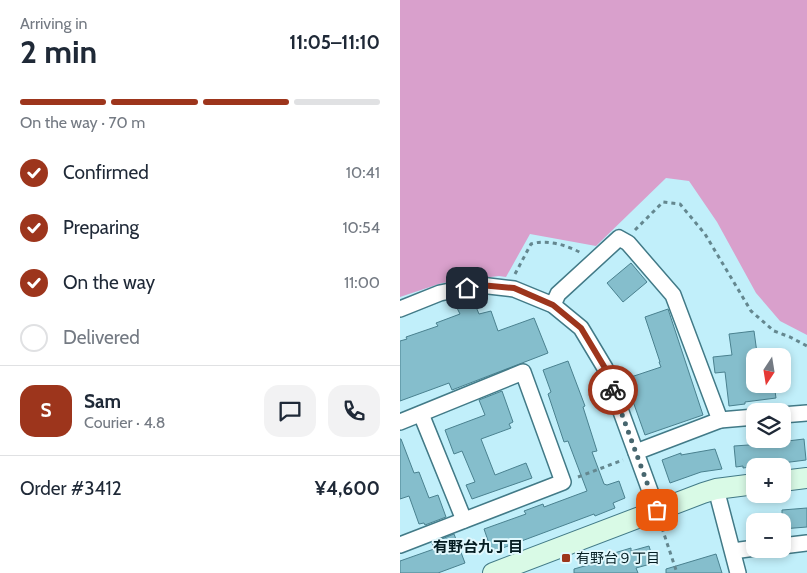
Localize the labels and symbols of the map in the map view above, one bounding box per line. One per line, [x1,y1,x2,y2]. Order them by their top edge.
pin [446,267,488,309]
north arrow [746,348,791,392]
courier [588,365,638,415]
pin [636,489,678,531]
district label: 有野台九丁目 [433,538,523,556]
place label: 有野台９丁目 [576,549,660,567]
marker: 有野台９丁目 [560,552,572,564]

